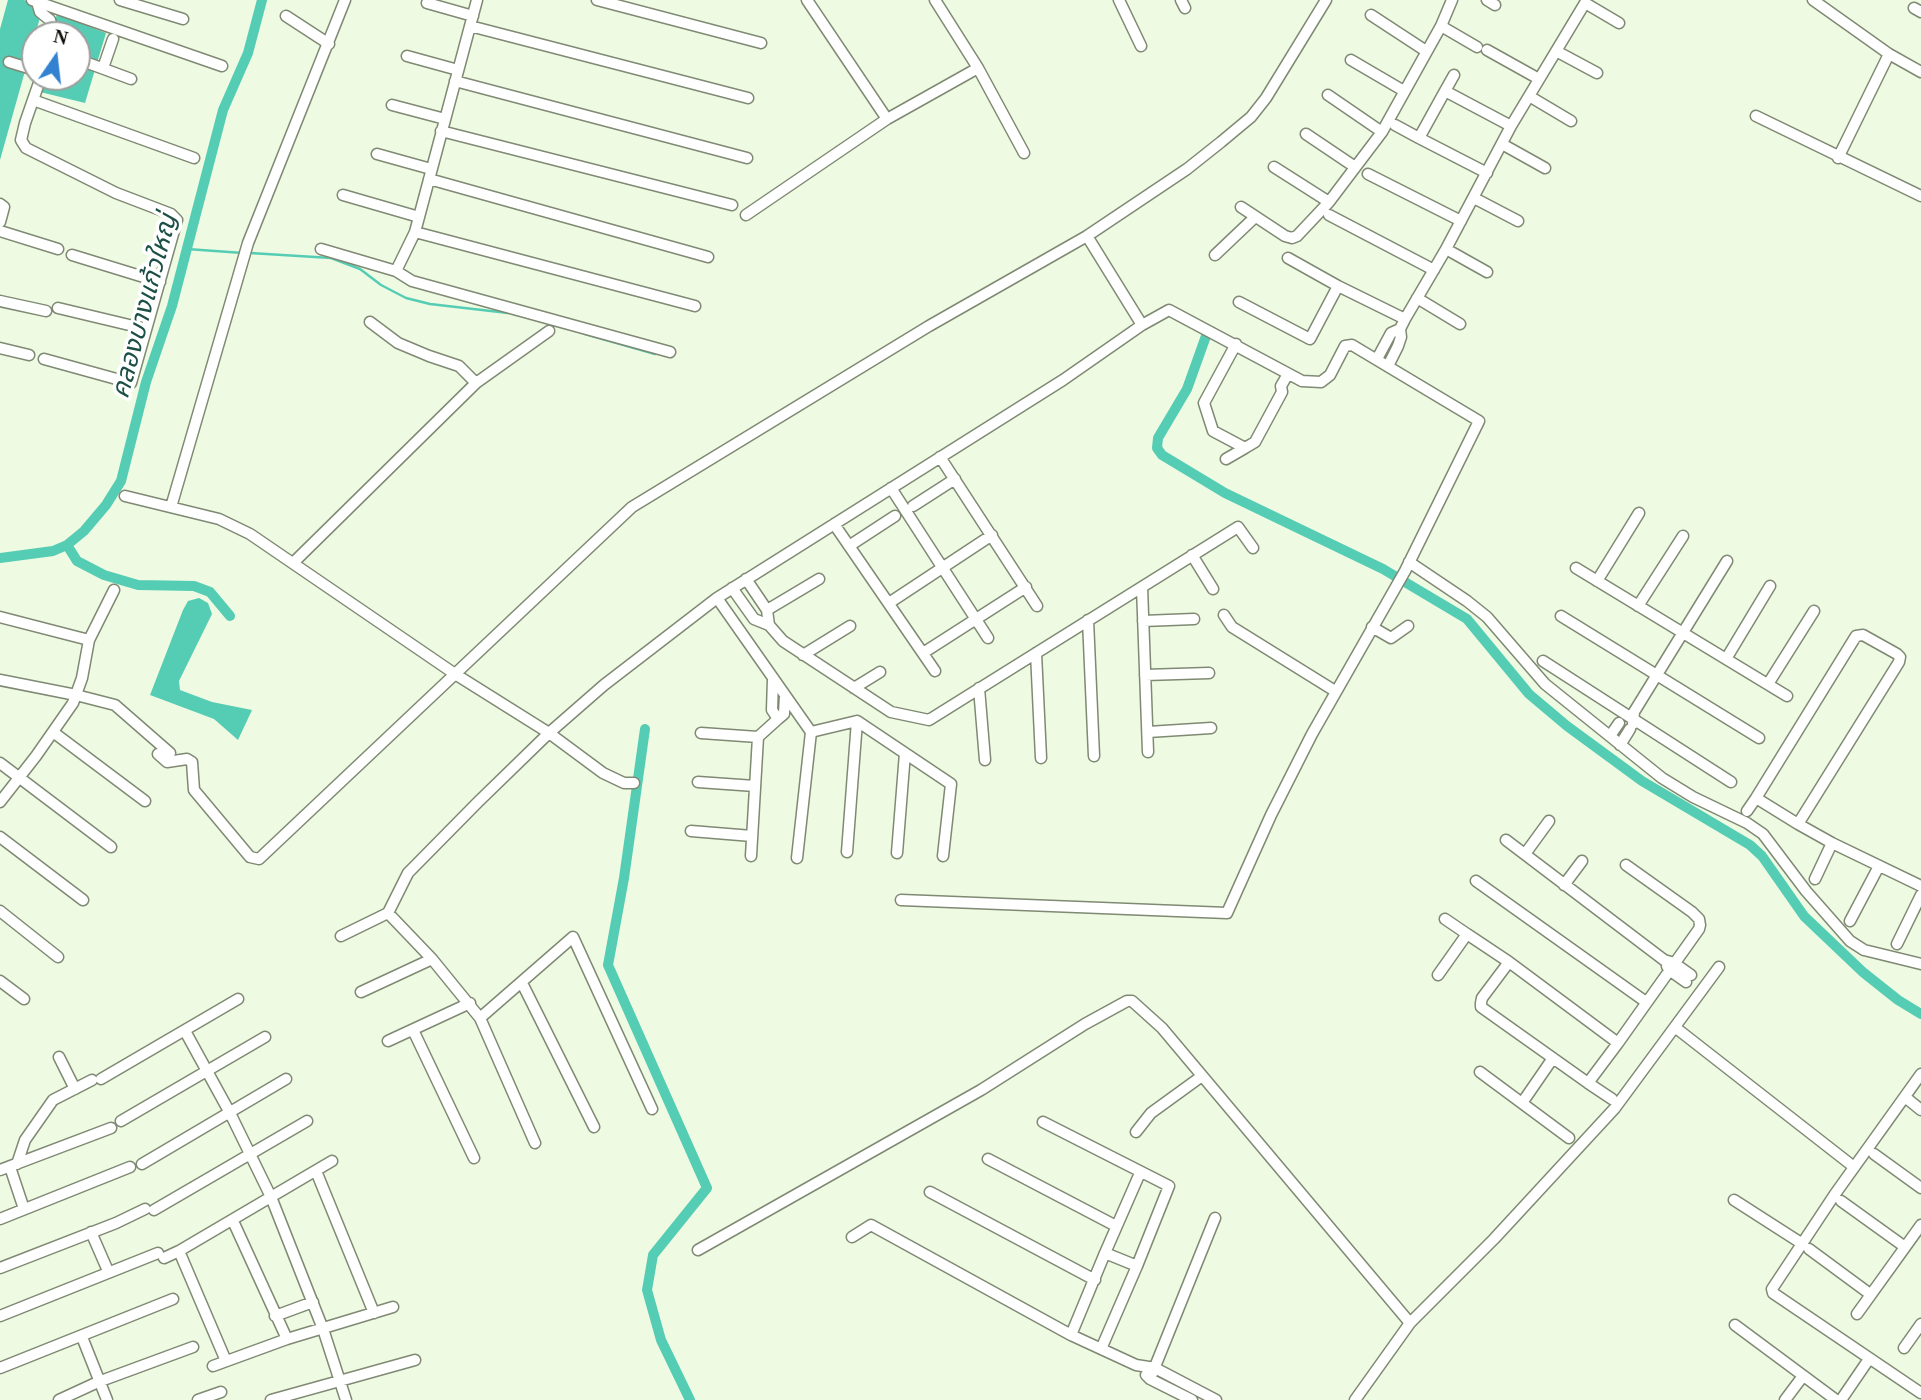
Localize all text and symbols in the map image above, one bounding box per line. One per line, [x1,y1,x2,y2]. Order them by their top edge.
north arrow [21,21,91,91]
text: N [52,25,70,49]
water label: คลองบางแก้วใหญ่ [107,211,187,403]

